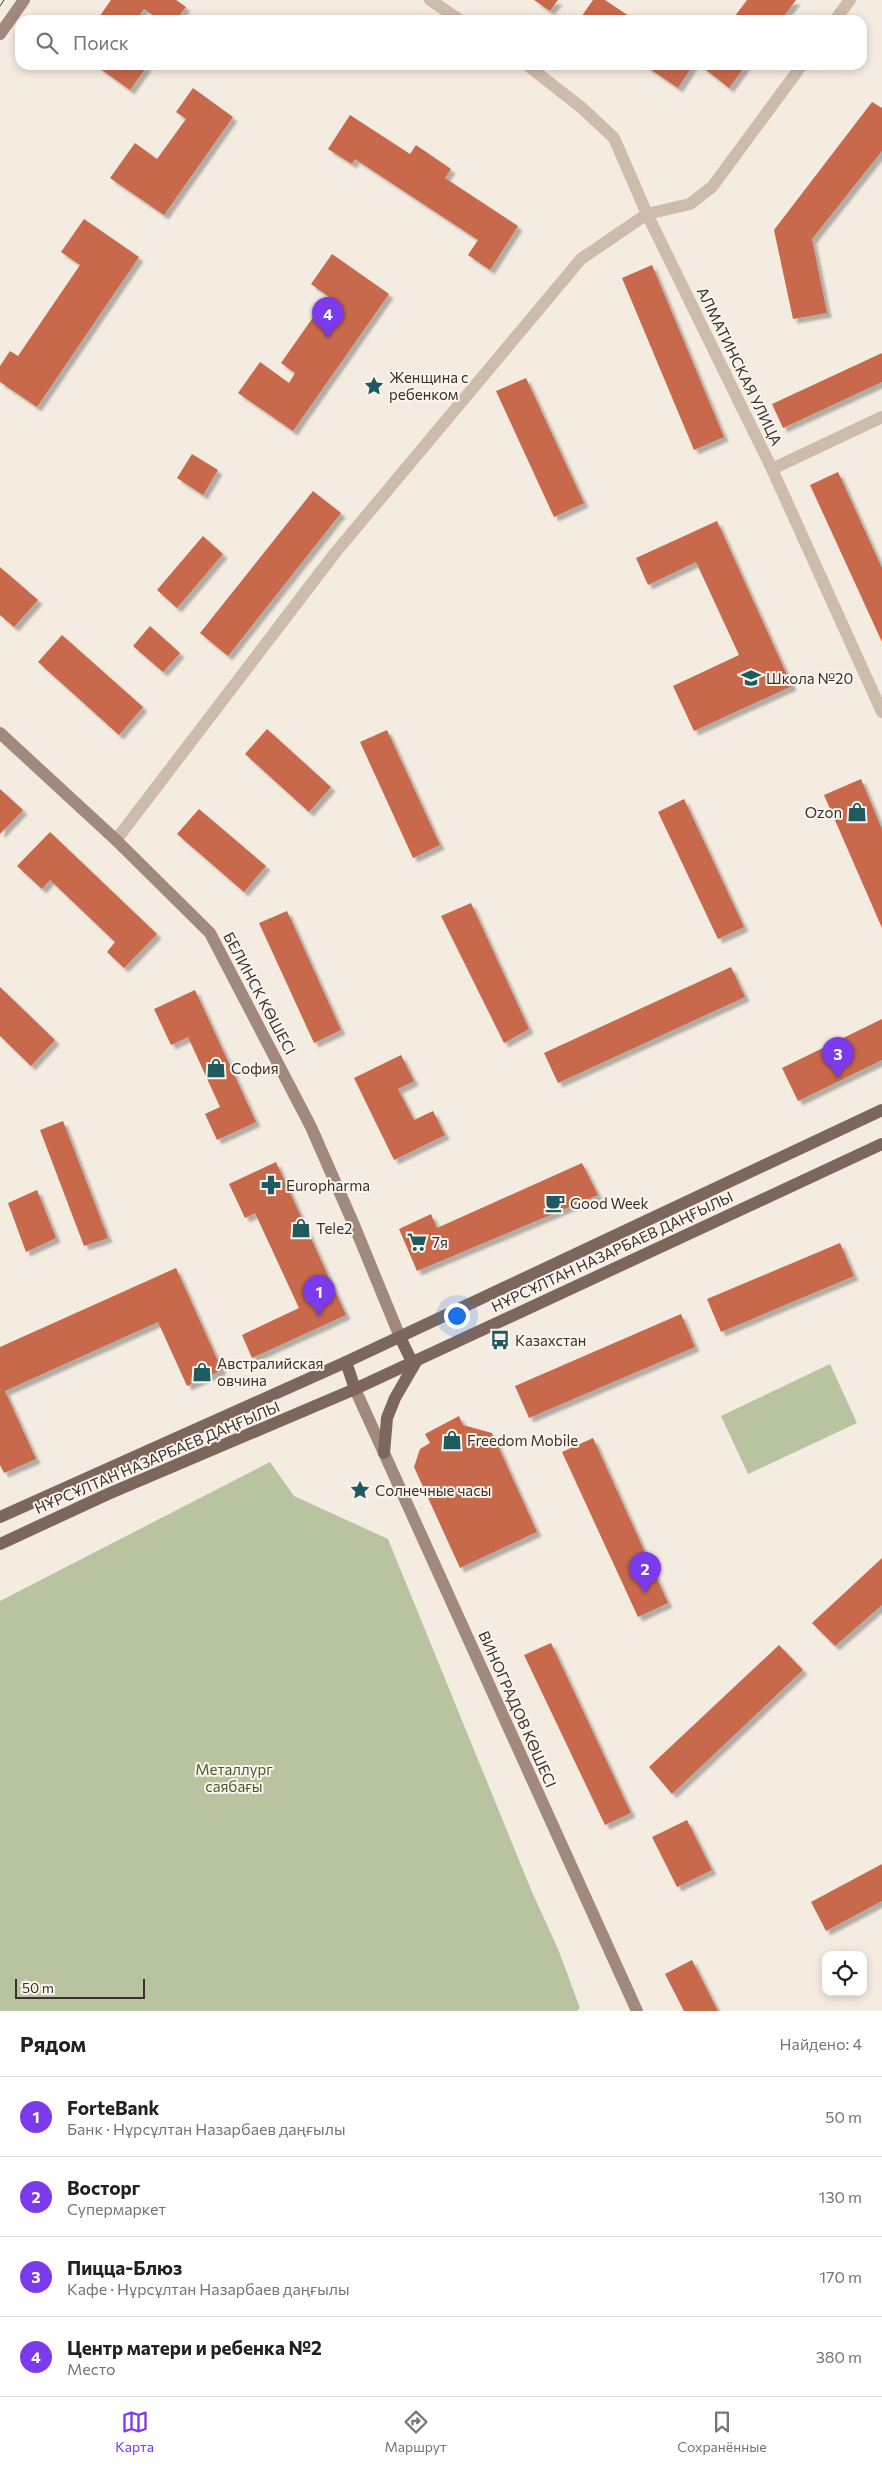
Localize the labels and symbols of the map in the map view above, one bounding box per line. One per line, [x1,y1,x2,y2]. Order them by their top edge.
street label: АЛМАТИНСКАЯ УЛИЦА [694,284,786,448]
pin: 4 [312,297,344,338]
place label: Женщина с ребенком [389,368,468,403]
place icon: Женщина с ребенком [363,375,385,397]
school or university icon: Школа №20 [740,667,762,689]
place label: Школа №20 [766,669,853,687]
shop icon: Ozon [846,801,868,823]
place label: Ozon [805,803,842,821]
street label: БЕЛИНСК КӨШЕСІ [220,929,300,1057]
pin: 3 [822,1037,854,1078]
shop icon: София [205,1057,227,1079]
place label: София [231,1059,279,1077]
pharmacy icon: Europharma [260,1174,282,1196]
place label: Europharma [286,1176,370,1194]
street label: НҰРСҰЛТАН НАЗАРБАЕВ ДАҢҒЫЛЫ [488,1187,736,1315]
cafe icon: Good Week [544,1192,566,1214]
place label: Good Week [570,1194,649,1212]
shop icon: Tele2 [290,1217,312,1239]
place label: Tele2 [316,1219,352,1237]
supermarket icon: 7я [406,1231,428,1253]
place label: 7я [432,1233,448,1251]
pin: 1 [303,1275,335,1316]
your location [444,1303,470,1329]
bus stop icon: Казахстан [489,1329,511,1351]
place label: Казахстан [515,1331,586,1349]
place label: Австралийская овчина [217,1354,323,1389]
shop icon: Австралийская овчина [191,1361,213,1383]
street label: НҰРСҰЛТАН НАЗАРБАЕВ ДАҢҒЫЛЫ [32,1397,282,1517]
shop icon: Freedom Mobile [441,1429,463,1451]
place label: Freedom Mobile [467,1431,578,1449]
place icon: Солнечные часы [349,1479,371,1501]
place label: Солнечные часы [375,1481,491,1499]
pin: 2 [629,1552,661,1593]
street label: ВИНОГРАДОВ КӨШЕСІ [475,1628,561,1790]
park label: Металлург саябағы [195,1760,273,1795]
scale bar [15,1976,145,1999]

